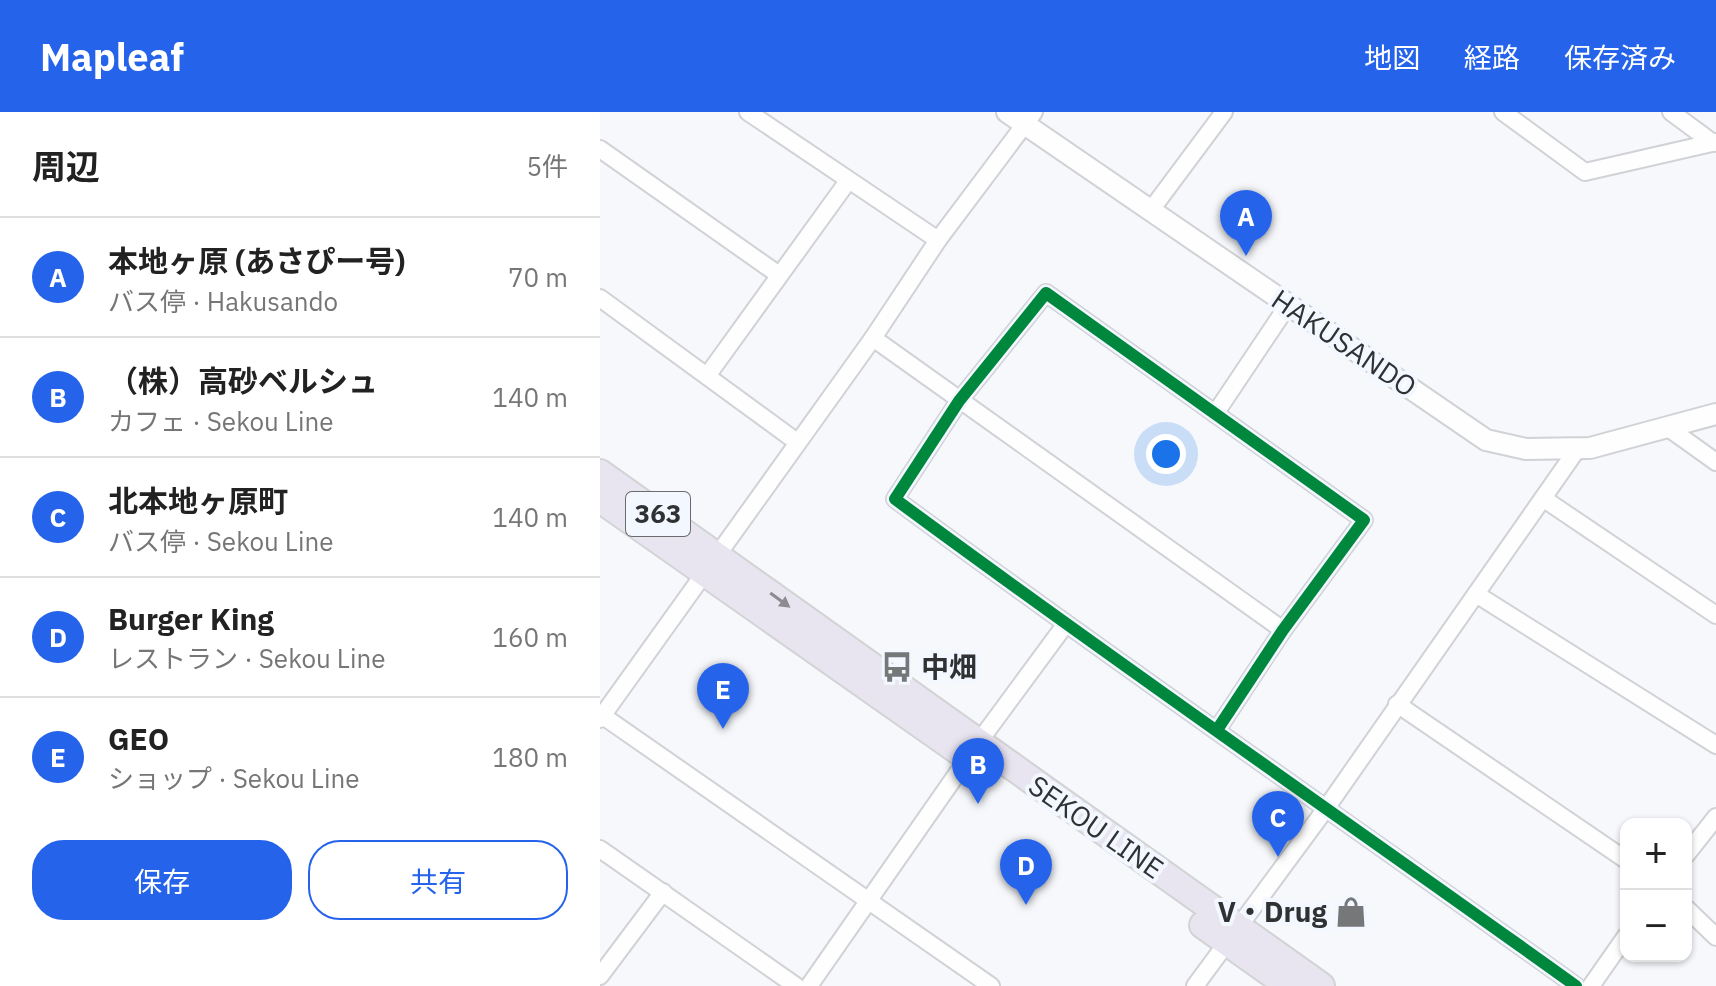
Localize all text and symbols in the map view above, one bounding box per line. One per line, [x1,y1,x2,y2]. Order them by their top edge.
text: Mapleaf [40,32,184,81]
text: 地図 [1364,39,1420,76]
text: 経路 [1464,39,1520,76]
text: 保存済み [1564,39,1676,76]
text: 周辺 [32,144,100,188]
text: 5件 [526,149,568,183]
pin: A [1220,190,1272,256]
text: 本地ヶ原 (あさぴー号) [108,241,405,280]
text: A [49,260,67,294]
text: 70 m [508,260,568,294]
street label: HAKUSANDO [1265,281,1424,405]
text: バス停 · Hakusando [108,284,338,318]
text: （株）高砂ベルシュ [108,361,378,400]
text: B [49,380,67,414]
text: 140 m [492,380,568,414]
text: カフェ · Sekou Line [108,404,333,438]
your location [1146,434,1186,474]
text: 北本地ヶ原町 [108,481,288,520]
road number: 363 [626,492,690,536]
text: C [50,500,66,534]
text: 140 m [492,500,568,534]
text: バス停 · Sekou Line [108,524,333,558]
one-way arrow [769,592,790,607]
text: Burger King [108,599,274,638]
text: D [49,620,67,654]
text: 160 m [492,620,568,654]
text: レストラン · Sekou Line [108,641,385,675]
place label: 中畑 [921,648,977,685]
bus stop icon: 中畑 [880,650,914,684]
pin: E [697,663,749,729]
text: GEO [108,719,169,758]
pin: B [952,738,1004,804]
text: E [50,740,66,774]
text: 180 m [492,740,568,774]
text: ショップ · Sekou Line [108,761,359,795]
street label: SEKOU LINE [1022,767,1171,887]
pin: C [1252,791,1304,857]
map controls [1620,818,1692,962]
button: + [1620,818,1692,890]
pin: D [1000,839,1052,905]
button: 保存 [32,840,292,920]
button: 共有 [308,840,568,920]
button: − [1620,890,1692,962]
place label: V・Drug [1218,893,1328,930]
shop icon: V・Drug [1334,895,1368,929]

